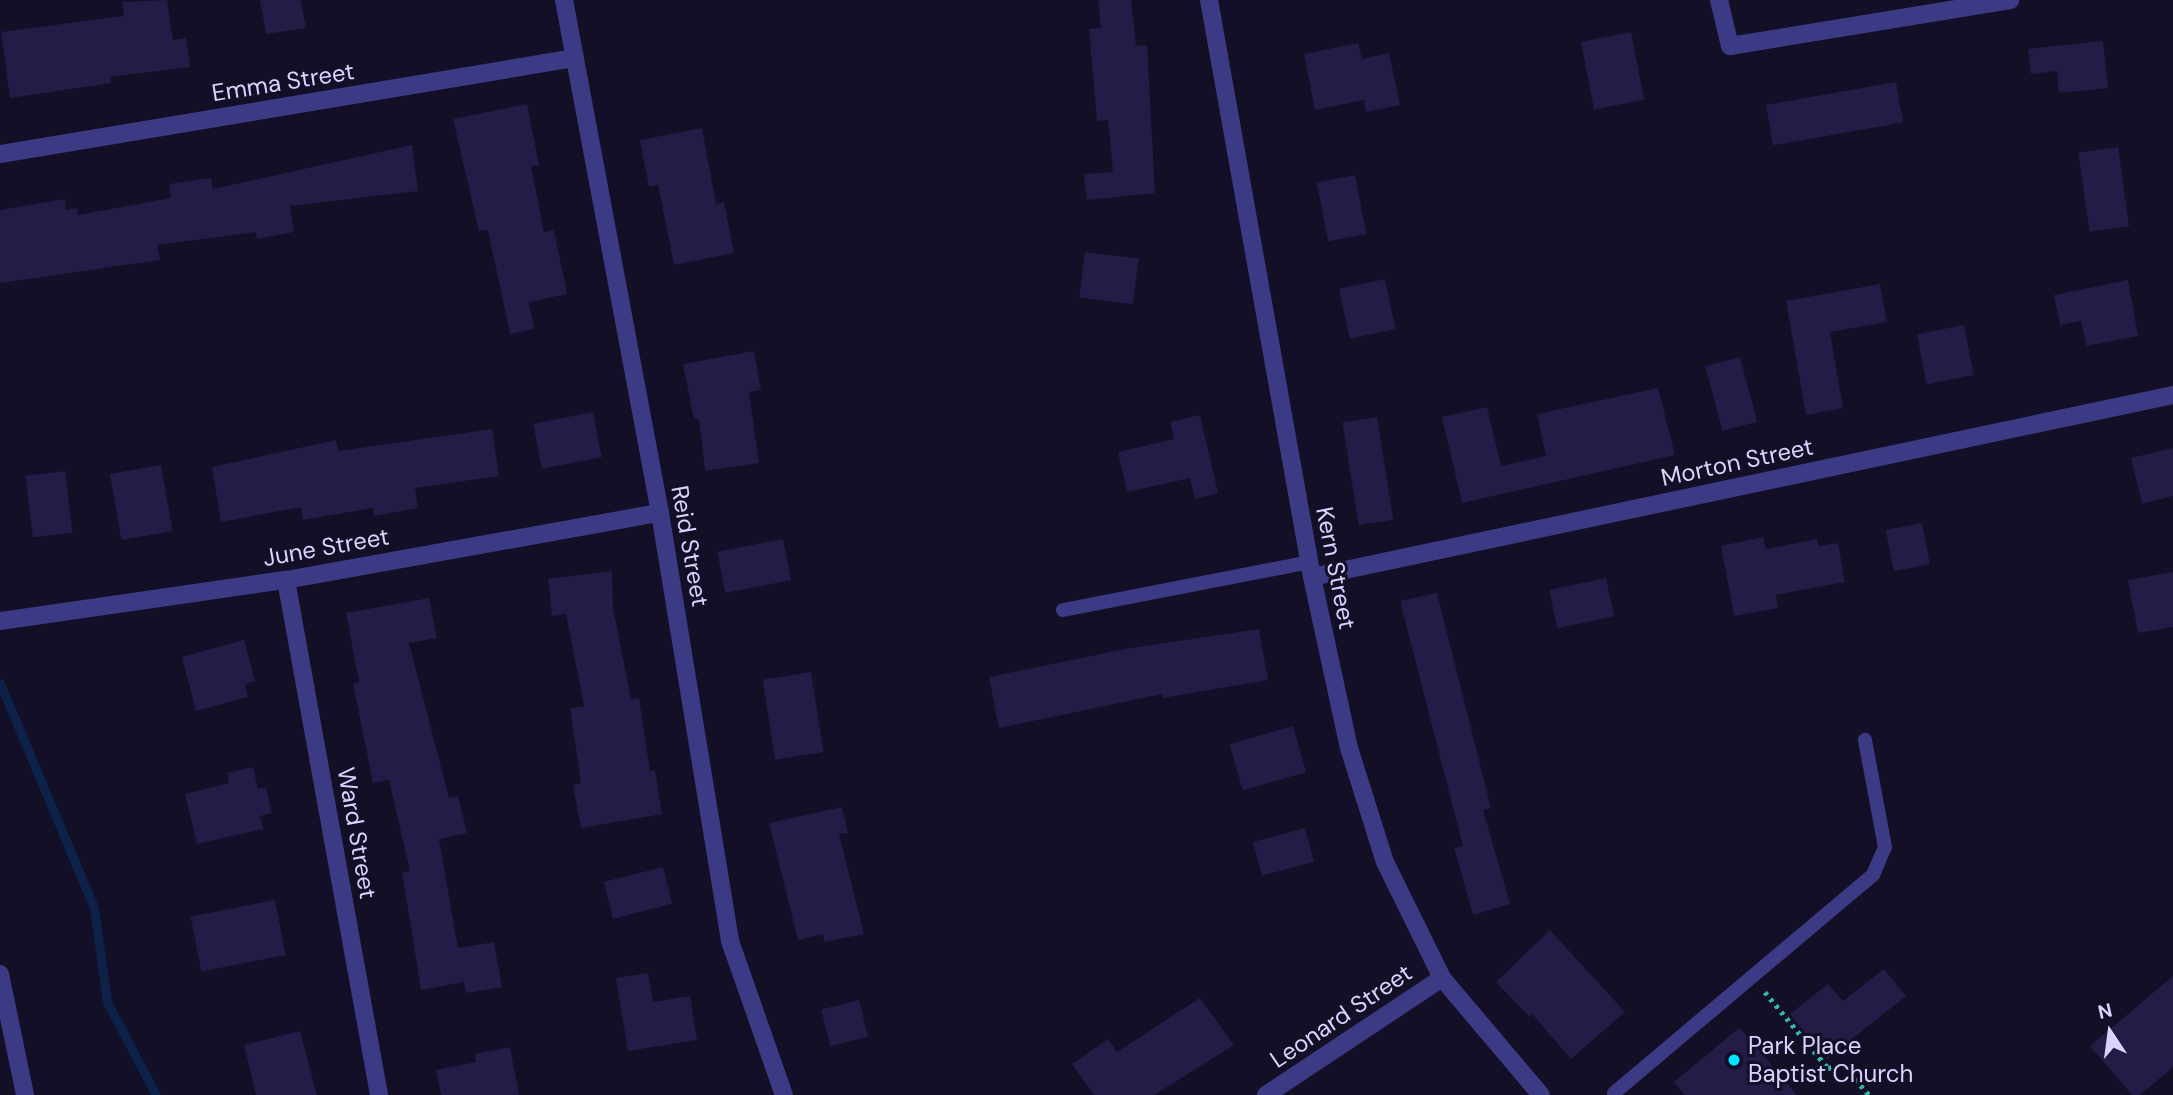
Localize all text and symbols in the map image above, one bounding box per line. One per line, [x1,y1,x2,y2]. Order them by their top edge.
street label: Emma Street [210,57,356,107]
street label: Morton Street [1658,432,1816,492]
street label: Reid Street [665,483,715,609]
street label: Kern Street [1310,504,1362,632]
street label: June Street [261,522,391,572]
street label: Ward Street [331,765,383,901]
street label: Leonard Street [1265,958,1417,1074]
north arrow [2075,997,2145,1067]
text: N [2096,997,2115,1025]
place label: Park Place Baptist Church [1748,1032,1913,1088]
marker: Park Place Baptist Church [1726,1052,1742,1068]

